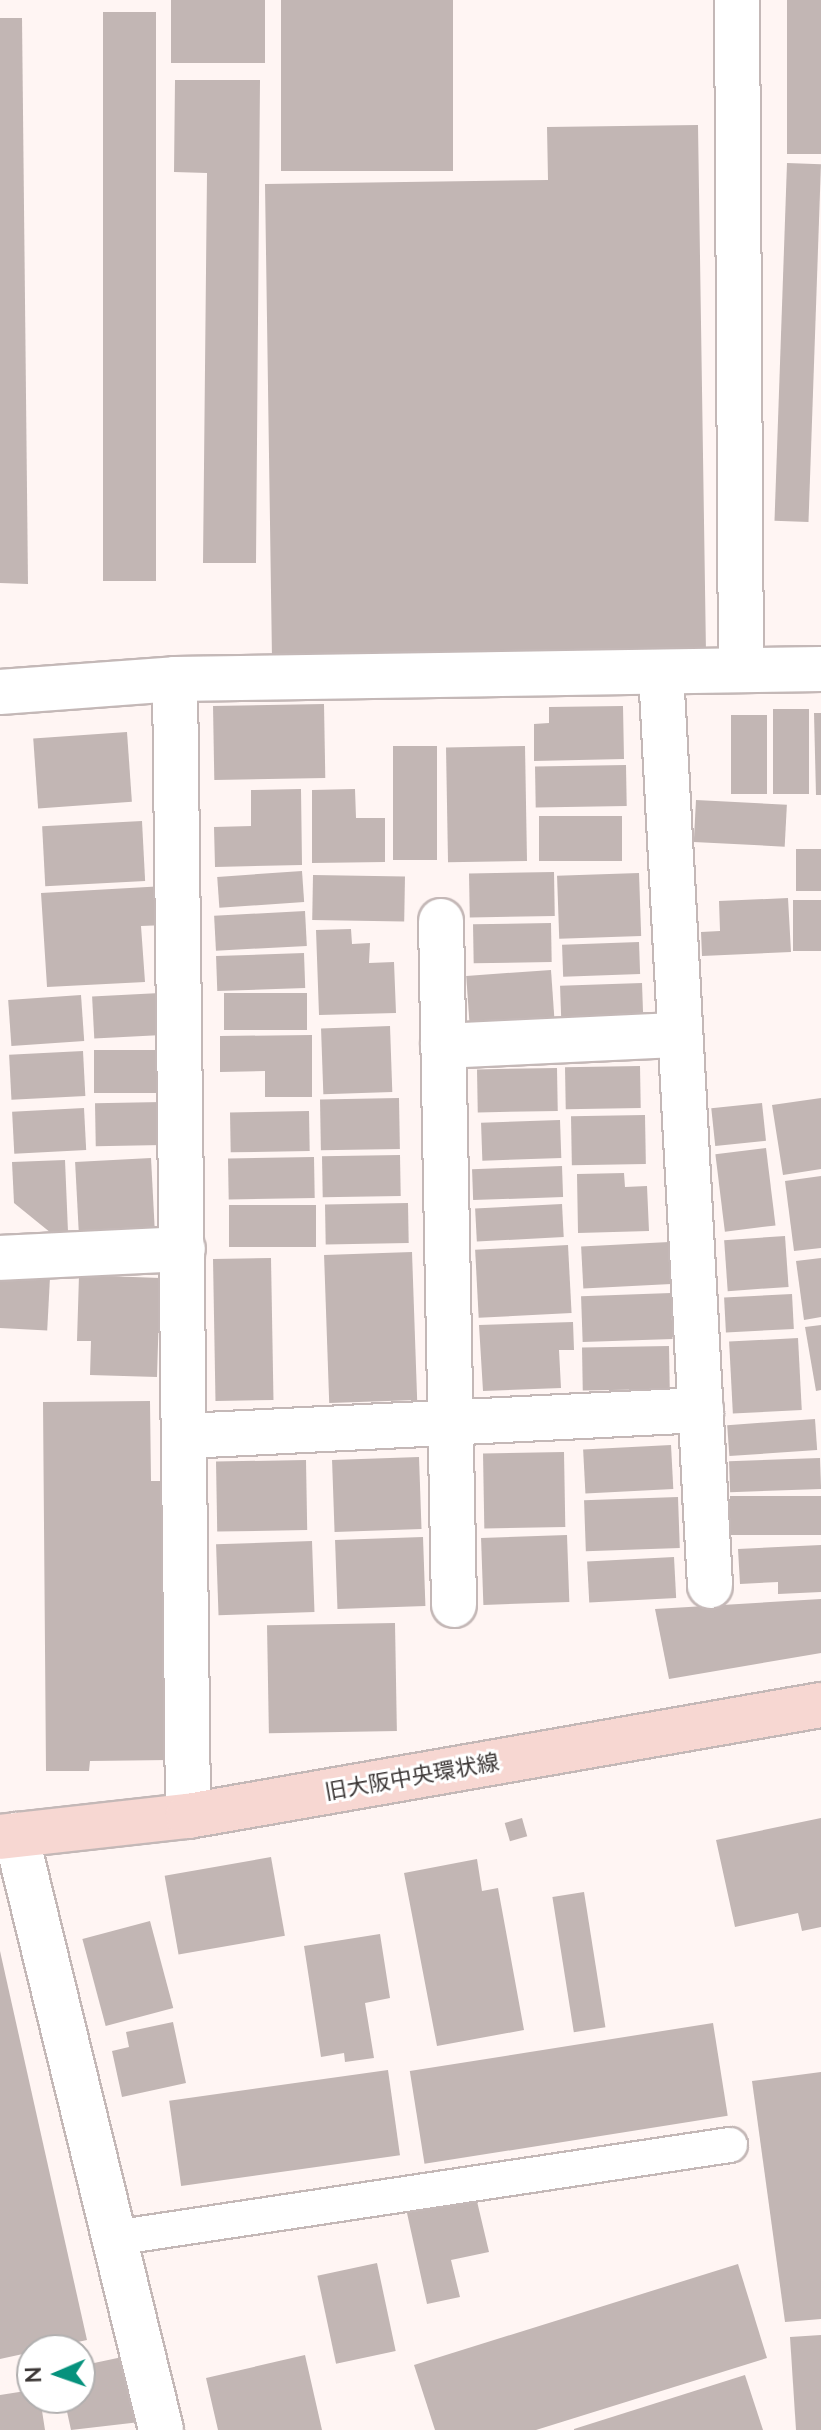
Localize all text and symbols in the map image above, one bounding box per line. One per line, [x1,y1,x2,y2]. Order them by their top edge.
street label: 旧大阪中央環状線 [323,1750,501,1806]
north arrow [16,2334,96,2414]
text: N [19,2366,49,2384]

